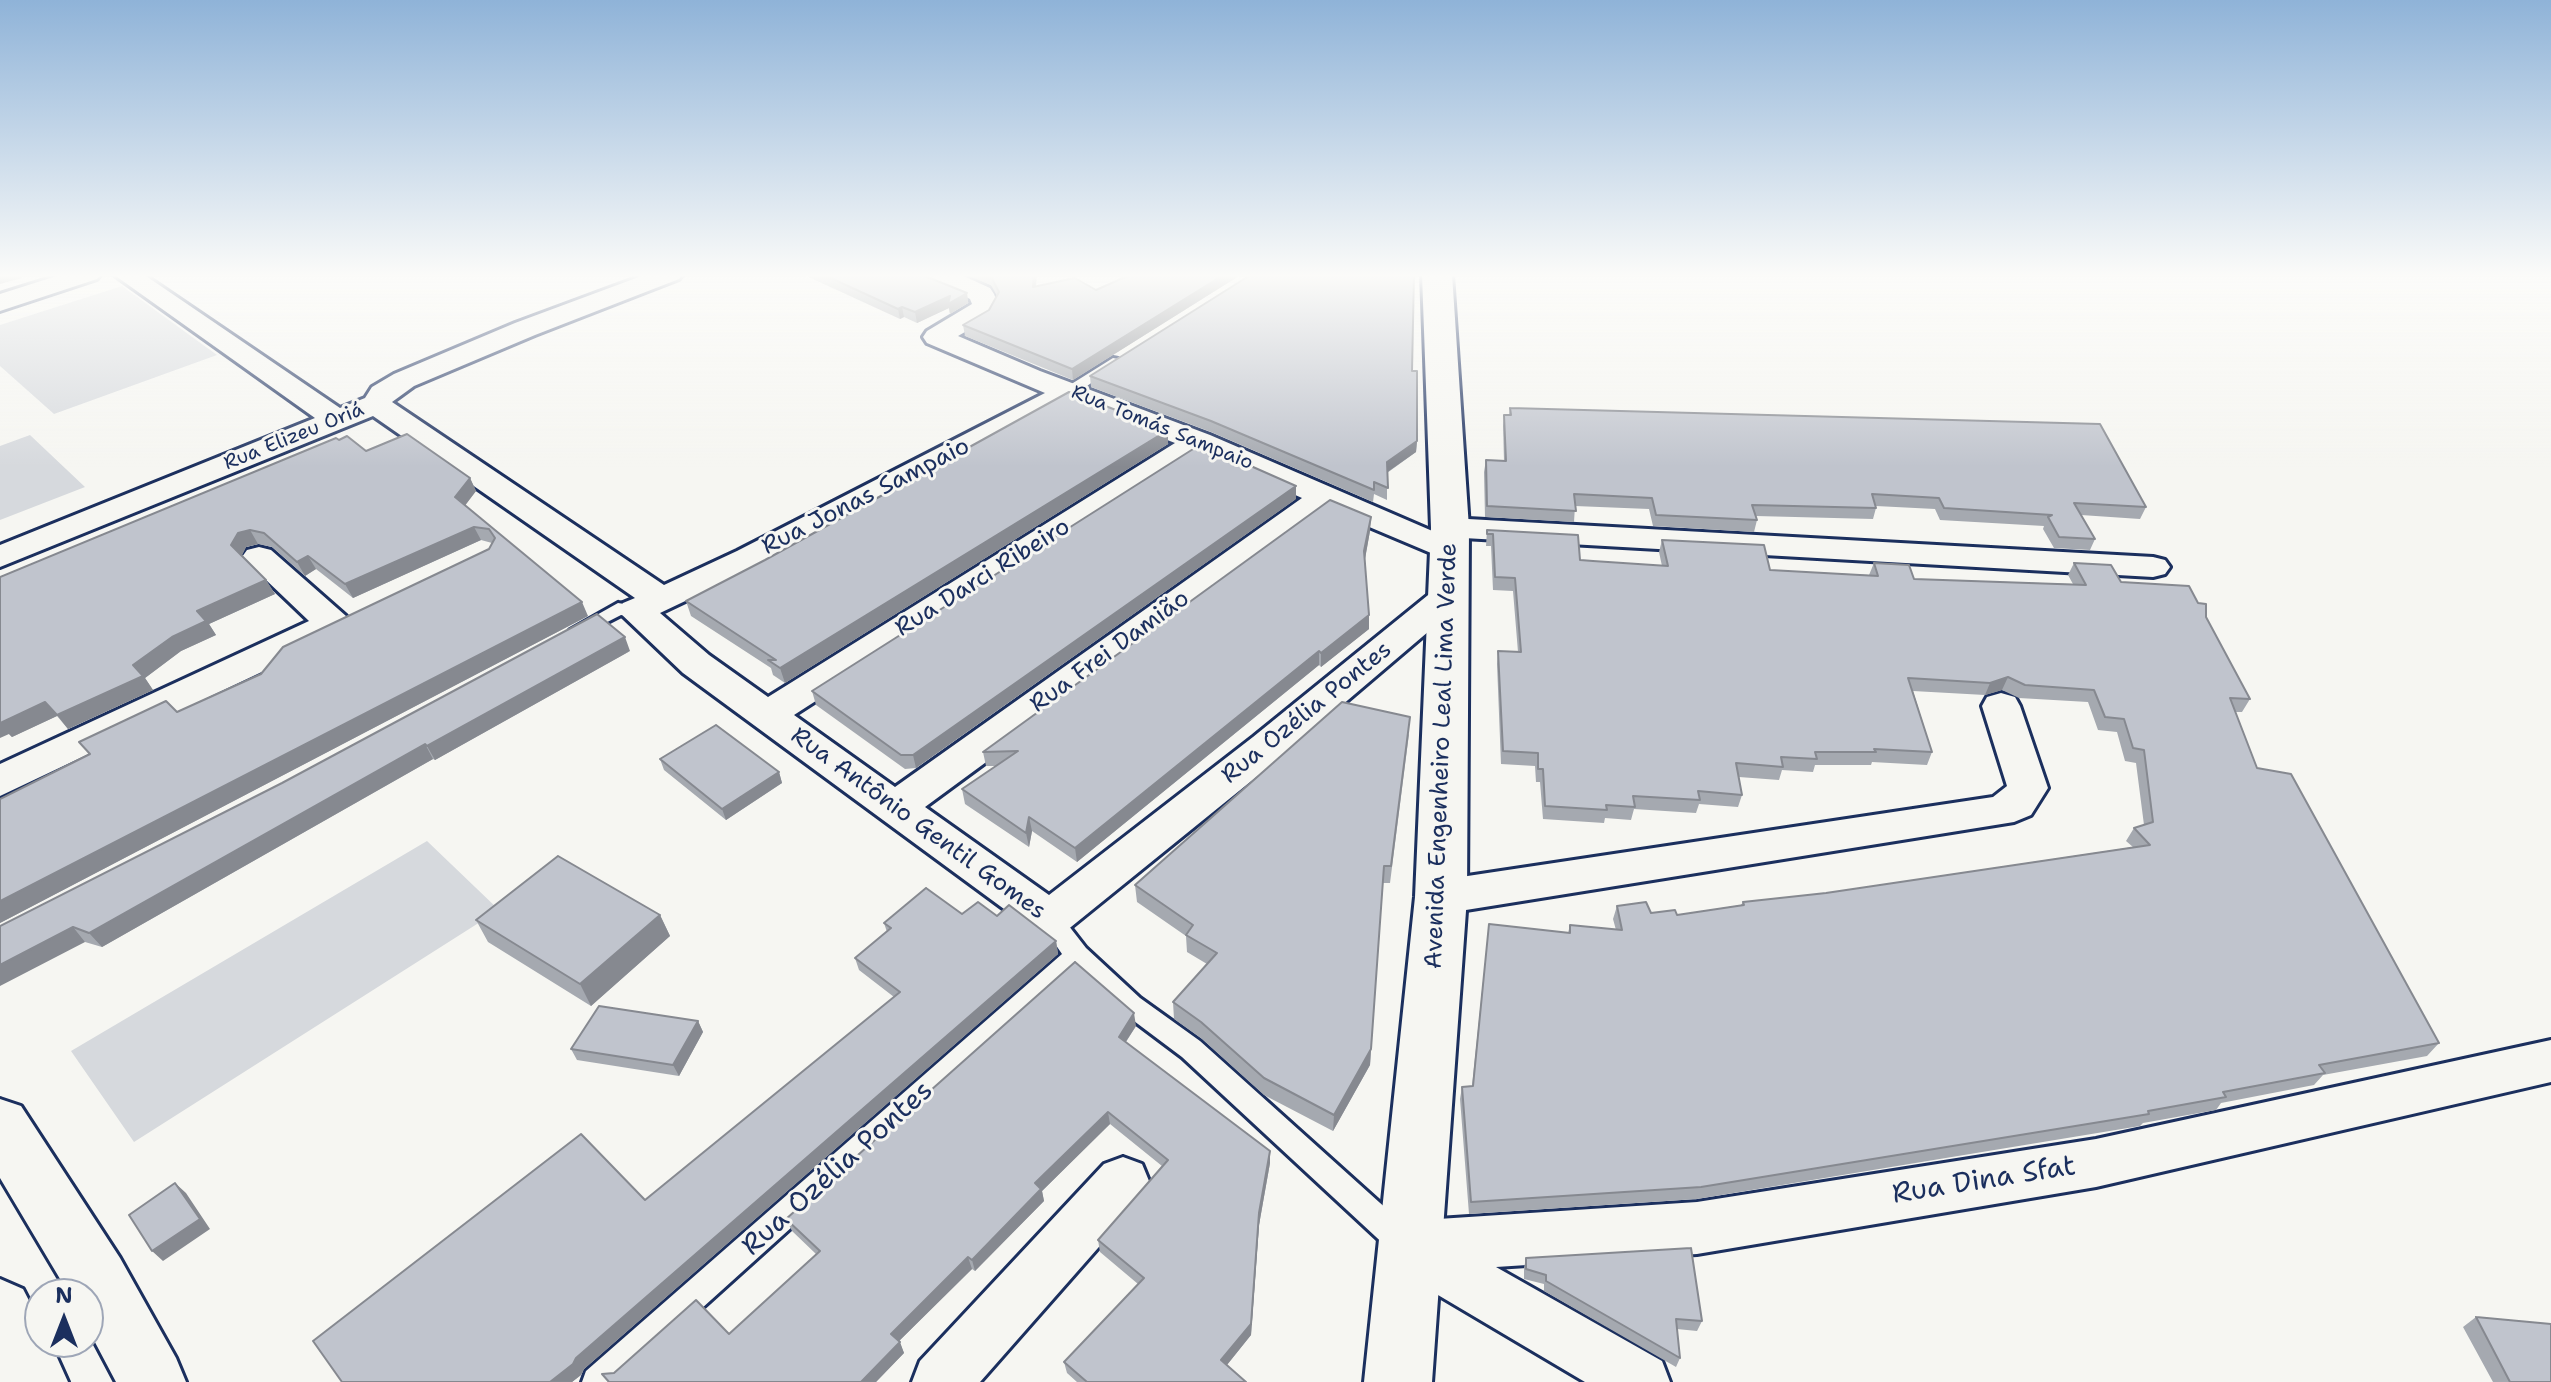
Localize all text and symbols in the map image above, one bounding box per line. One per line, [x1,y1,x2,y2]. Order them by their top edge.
street label: Rua Tomás Sampaio [1068,381,1256,475]
street label: Rua Elizeu Oriá [220,398,368,476]
street label: Rua Jonas Sampaio [757,432,975,562]
street label: Rua Darci Ribeiro [890,513,1076,643]
street label: Avenida Engenheiro Leal Lima Verde [1420,543,1464,969]
street label: Rua Frei Damião [1025,585,1195,719]
street label: Rua Ozélia Pontes [1216,636,1398,790]
street label: Rua Antônio Gentil Gomes [785,722,1051,926]
street label: Rua Ozélia Pontes [736,1074,940,1264]
street label: Rua Dina Sfat [1890,1150,2078,1212]
north arrow [24,1278,104,1358]
text: N [55,1281,73,1310]

